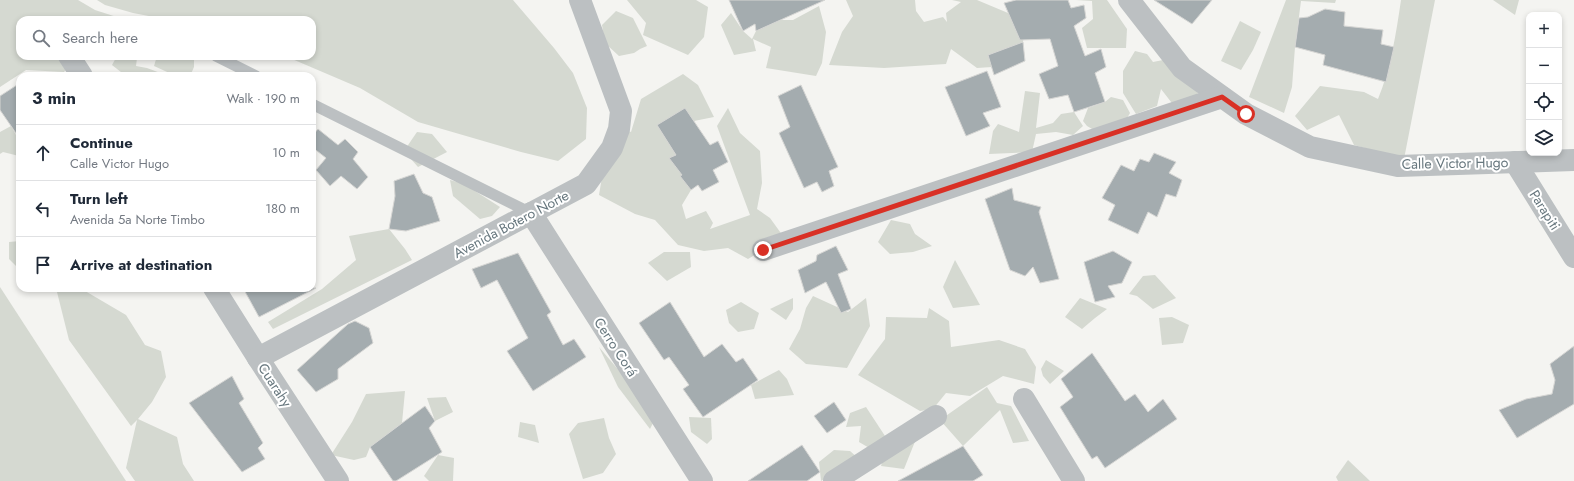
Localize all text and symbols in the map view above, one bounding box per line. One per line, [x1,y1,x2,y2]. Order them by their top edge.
map controls [1526,12,1562,156]
button: + [1526,12,1562,48]
search box [16,16,316,60]
icon: search [30,27,52,49]
text: Search here [62,27,138,49]
button: − [1526,48,1562,84]
button: locate [1526,84,1562,120]
text: 3 min [32,86,76,110]
text: Walk · 190 m [227,89,300,108]
route start [1237,105,1255,123]
button: layers [1526,120,1562,156]
text: Continue [70,132,133,154]
icon: ahead [32,142,54,164]
text: 10 m [272,143,300,162]
street label: Calle Victor Hugo [1401,152,1509,174]
text: Calle Victor Hugo [70,154,169,173]
street label: Avenida Botero Norte [450,185,572,263]
street label: Parapiti [1525,186,1565,234]
text: Turn left [70,188,128,210]
icon: left [32,198,54,220]
text: 180 m [265,199,300,218]
text: Avenida 5a Norte Timbo [70,210,205,229]
route end [754,241,772,259]
icon: arrive [32,254,54,276]
text: Arrive at destination [70,254,212,276]
street label: Cerro Corá [589,314,643,380]
street label: Cuarahy [253,359,297,412]

